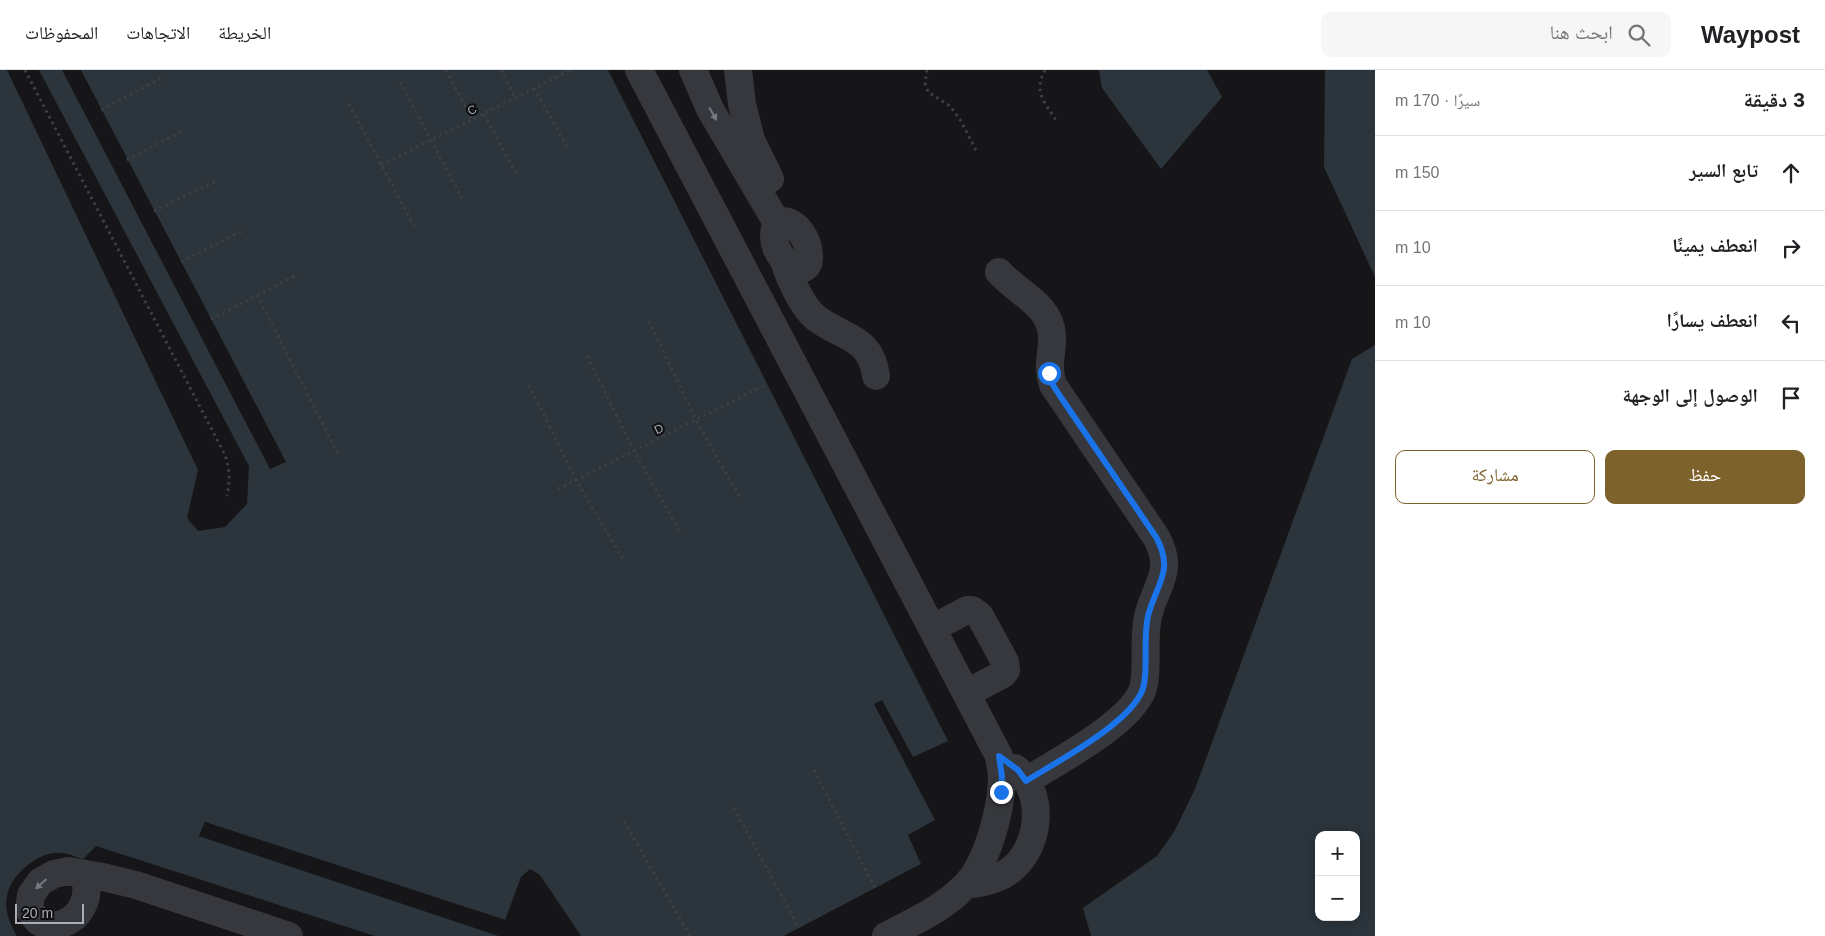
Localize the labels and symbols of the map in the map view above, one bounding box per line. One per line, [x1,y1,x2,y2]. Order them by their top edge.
street label: C [465,102,479,118]
one-way arrow [709,107,717,122]
route start [1038,362,1061,385]
street label: D [652,421,666,437]
route end [990,781,1013,804]
one-way arrow [35,878,47,890]
scale bar [15,901,84,924]

